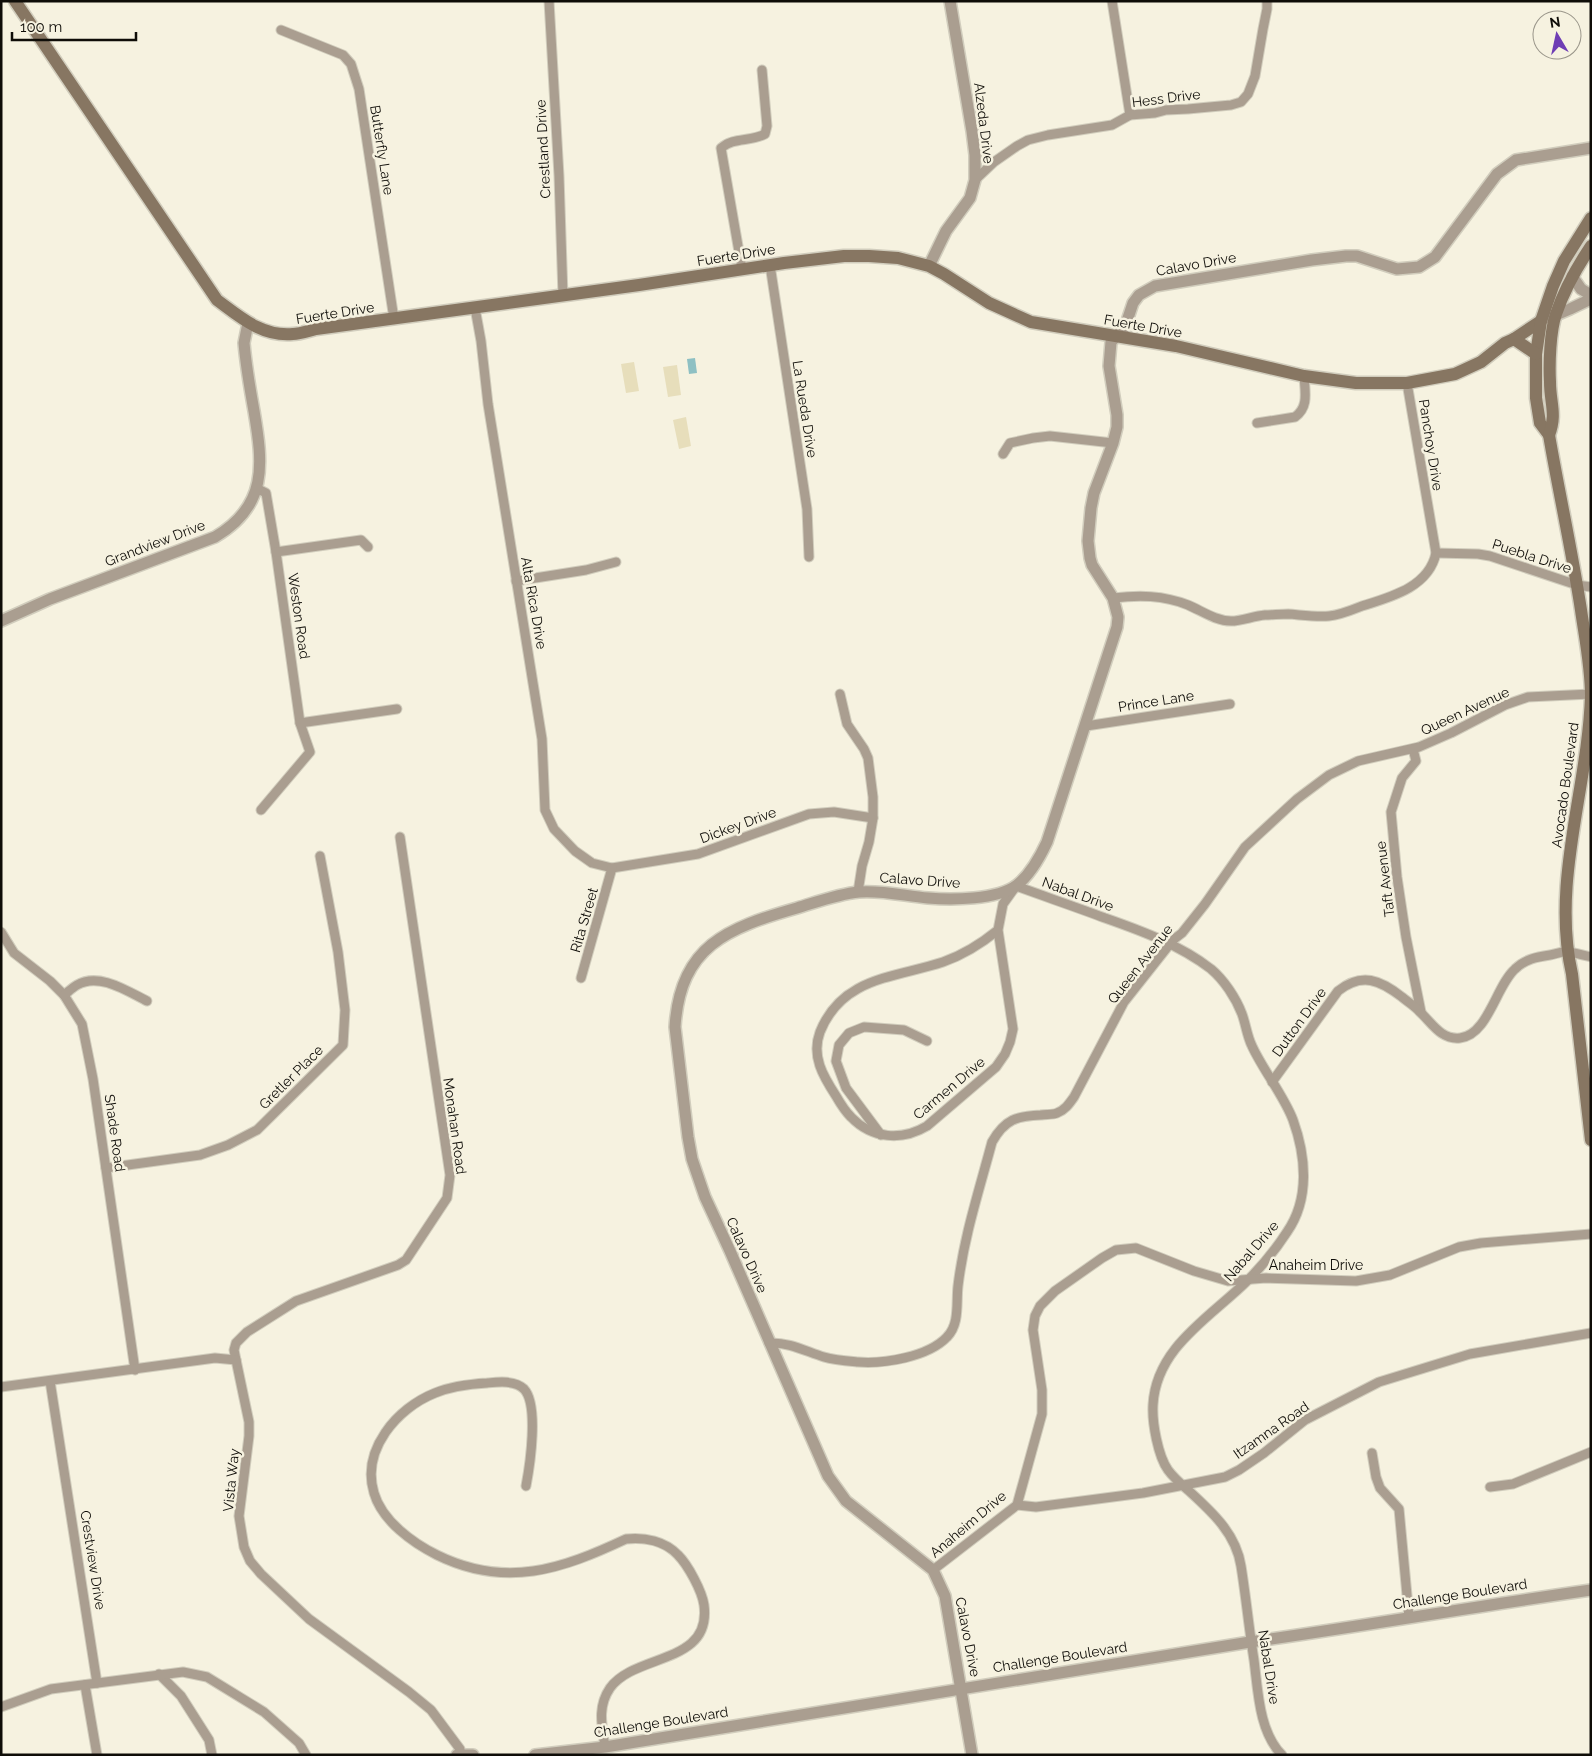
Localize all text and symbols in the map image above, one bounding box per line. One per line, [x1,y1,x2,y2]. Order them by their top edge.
scale bar [12,10,136,42]
north arrow [1532,10,1582,60]
text: N [1548,13,1561,31]
text: 100 m [20,18,62,36]
street label: Alzeda Drive [971,82,997,164]
street label: Hess Drive [1131,86,1201,110]
street label: Crestland Drive [532,99,554,199]
street label: Butterfly Lane [367,104,397,196]
street label: Fuerte Drive [696,241,776,269]
street label: Calavo Drive [1155,249,1237,279]
street label: Fuerte Drive [295,299,375,327]
street label: Fuerte Drive [1103,311,1183,341]
street label: La Rueda Drive [789,359,821,459]
street label: Panchoy Drive [1416,398,1446,492]
street label: Grandview Drive [103,517,207,569]
street label: Puebla Drive [1490,536,1574,576]
street label: Alta Rica Drive [518,556,550,650]
street label: Weston Road [285,572,313,660]
street label: Queen Avenue [1418,684,1512,738]
street label: Prince Lane [1117,687,1195,715]
street label: Avocado Boulevard [1548,721,1582,849]
street label: Dickey Drive [698,804,778,846]
street label: Taft Avenue [1372,840,1398,918]
street label: Calavo Drive [879,869,961,891]
street label: Nabal Drive [1040,874,1116,914]
street label: Rita Street [567,885,601,954]
street label: Queen Avenue [1104,921,1176,1007]
street label: Dutton Drive [1269,985,1329,1059]
street label: Gretler Place [256,1042,326,1112]
street label: Carmen Drive [910,1053,988,1123]
street label: Monahan Road [440,1077,470,1175]
street label: Shade Road [102,1093,128,1173]
street label: Calavo Drive [723,1215,771,1295]
street label: Nabal Drive [1220,1217,1282,1285]
street label: Anaheim Drive [1269,1257,1363,1273]
street label: Itzamna Road [1230,1398,1312,1462]
street label: Vista Way [220,1447,242,1512]
street label: Anaheim Drive [927,1487,1009,1561]
street label: Crestview Drive [77,1509,109,1611]
street label: Challenge Boulevard [1392,1575,1528,1613]
street label: Calavo Drive [952,1596,984,1678]
street label: Nabal Drive [1255,1629,1283,1705]
street label: Challenge Boulevard [992,1638,1128,1676]
street label: Challenge Boulevard [593,1703,729,1741]

